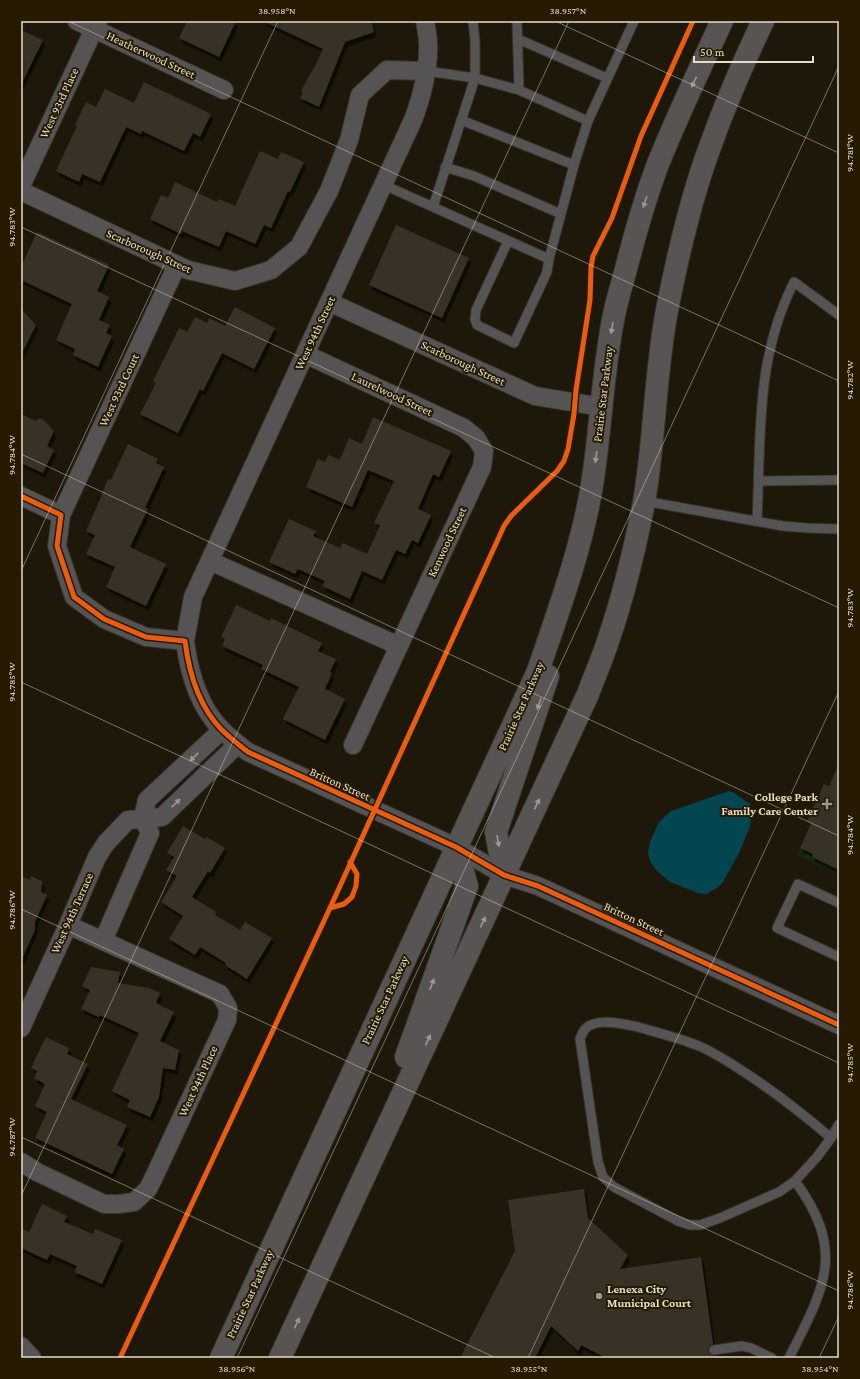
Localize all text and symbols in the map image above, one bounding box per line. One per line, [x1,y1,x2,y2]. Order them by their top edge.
text: 38.958°N [258,5,296,16]
text: 38.957°N [550,5,587,16]
street label: Heatherwood Street [105,28,198,82]
scale bar [694,38,813,64]
text: 50 m [700,45,725,59]
street label: West 93rd Place [37,66,81,140]
one-way arrow [691,76,697,87]
text: 94.781°W [844,133,855,172]
one-way arrow [642,196,648,208]
text: 94.783°W [6,207,17,247]
street label: Scarborough Street [104,226,195,276]
street label: West 94th Street [292,293,339,372]
one-way arrow [609,322,615,334]
street label: Scarborough Street [419,337,508,389]
street label: Prairie Star Parkway [590,345,616,443]
street label: West 93rd Court [96,351,142,429]
text: 94.782°W [844,360,855,400]
street label: Laurelwood Street [349,369,436,419]
text: 94.784°W [6,434,17,475]
one-way arrow [593,451,599,463]
street label: Kenwood Street [425,504,470,579]
text: 94.783°W [844,588,855,628]
street label: Prairie Star Parkway [495,659,547,753]
text: 94.785°W [6,662,17,702]
one-way arrow [536,698,542,710]
one-way arrow [189,752,199,762]
street label: Britton Street [308,764,373,804]
place label: College Park Family Care Center [721,790,818,818]
one-way arrow [171,798,181,808]
one-way arrow [534,798,540,809]
marker: College Park Family Care Center [821,798,833,810]
text: 94.784°W [844,814,855,855]
one-way arrow [495,835,501,847]
street label: West 94th Terrace [48,870,96,956]
text: 94.786°W [6,889,17,930]
street label: Britton Street [602,899,667,939]
one-way arrow [480,916,486,927]
street label: Prairie Star Parkway [358,953,412,1047]
one-way arrow [429,977,435,989]
one-way arrow [425,1034,431,1045]
street label: West 94th Place [176,1043,220,1119]
text: 94.785°W [844,1043,855,1083]
text: 94.787°W [6,1117,17,1157]
street label: Prairie Star Parkway [223,1247,277,1341]
text: 94.786°W [844,1269,855,1310]
place label: Lenexa City Municipal Court [607,1282,692,1310]
marker: Lenexa City Municipal Court [594,1291,604,1301]
one-way arrow [294,1316,300,1328]
text: 38.956°N [219,1363,256,1374]
text: 38.955°N [511,1363,548,1374]
text: 38.954°N [801,1363,839,1374]

